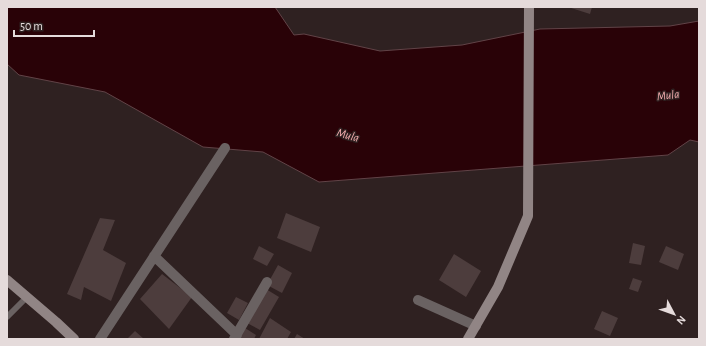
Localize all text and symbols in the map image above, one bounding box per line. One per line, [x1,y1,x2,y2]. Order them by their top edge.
scale bar [14,12,94,38]
text: 50 m [20,20,43,32]
water label: Mula [656,88,680,102]
water label: Mula [335,126,361,144]
north arrow [654,294,694,334]
text: N [675,314,688,327]

